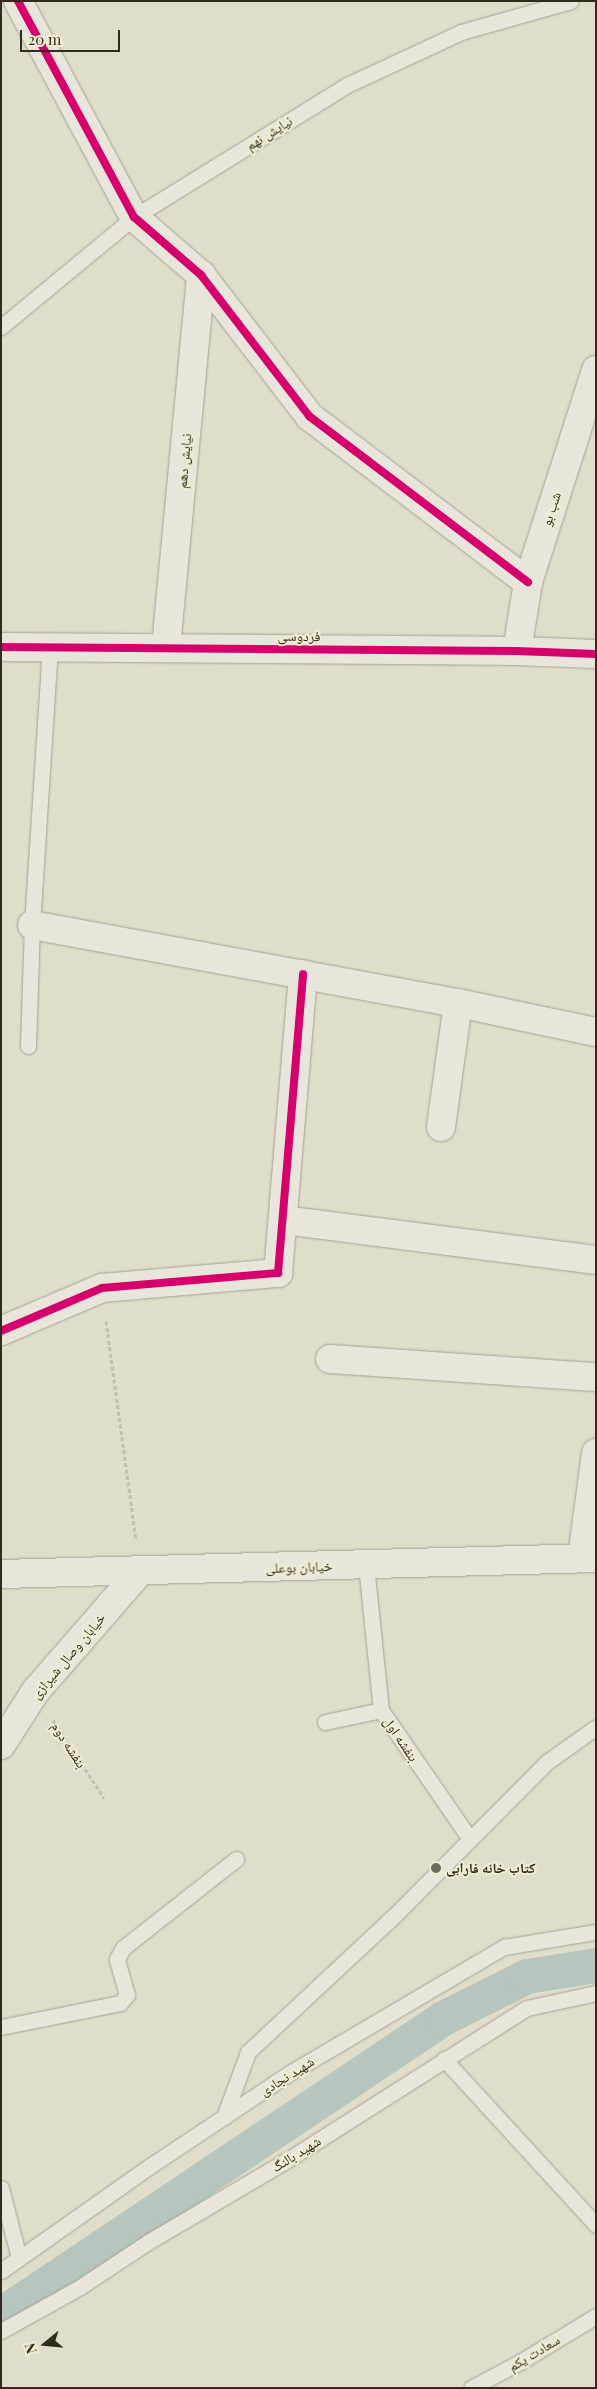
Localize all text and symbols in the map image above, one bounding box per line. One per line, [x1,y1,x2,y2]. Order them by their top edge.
scale bar [22,20,122,52]
text: 20 m [28,29,61,49]
street label: نیایش نهم [243,112,295,154]
street label: نیایش دهم [173,433,195,489]
street label: شب بو [538,490,564,528]
street label: فردوسی [277,627,321,645]
street label: خیابان بوعلی [265,1557,333,1577]
street label: خیابان وصال شیرازی [27,1610,109,1702]
street label: بنفشه اول [380,1713,422,1765]
street label: بنفشه دوم [48,1719,90,1771]
place label: کتاب خانه فارابی [446,1860,535,1876]
marker: کتاب خانه فارابی [430,1862,442,1874]
street label: شهید نجادی [257,2053,317,2099]
street label: شهيد بالنگ [268,2132,324,2176]
north arrow [20,2319,70,2369]
street label: سعادت یکم [505,2331,563,2375]
text: N [20,2341,41,2356]

